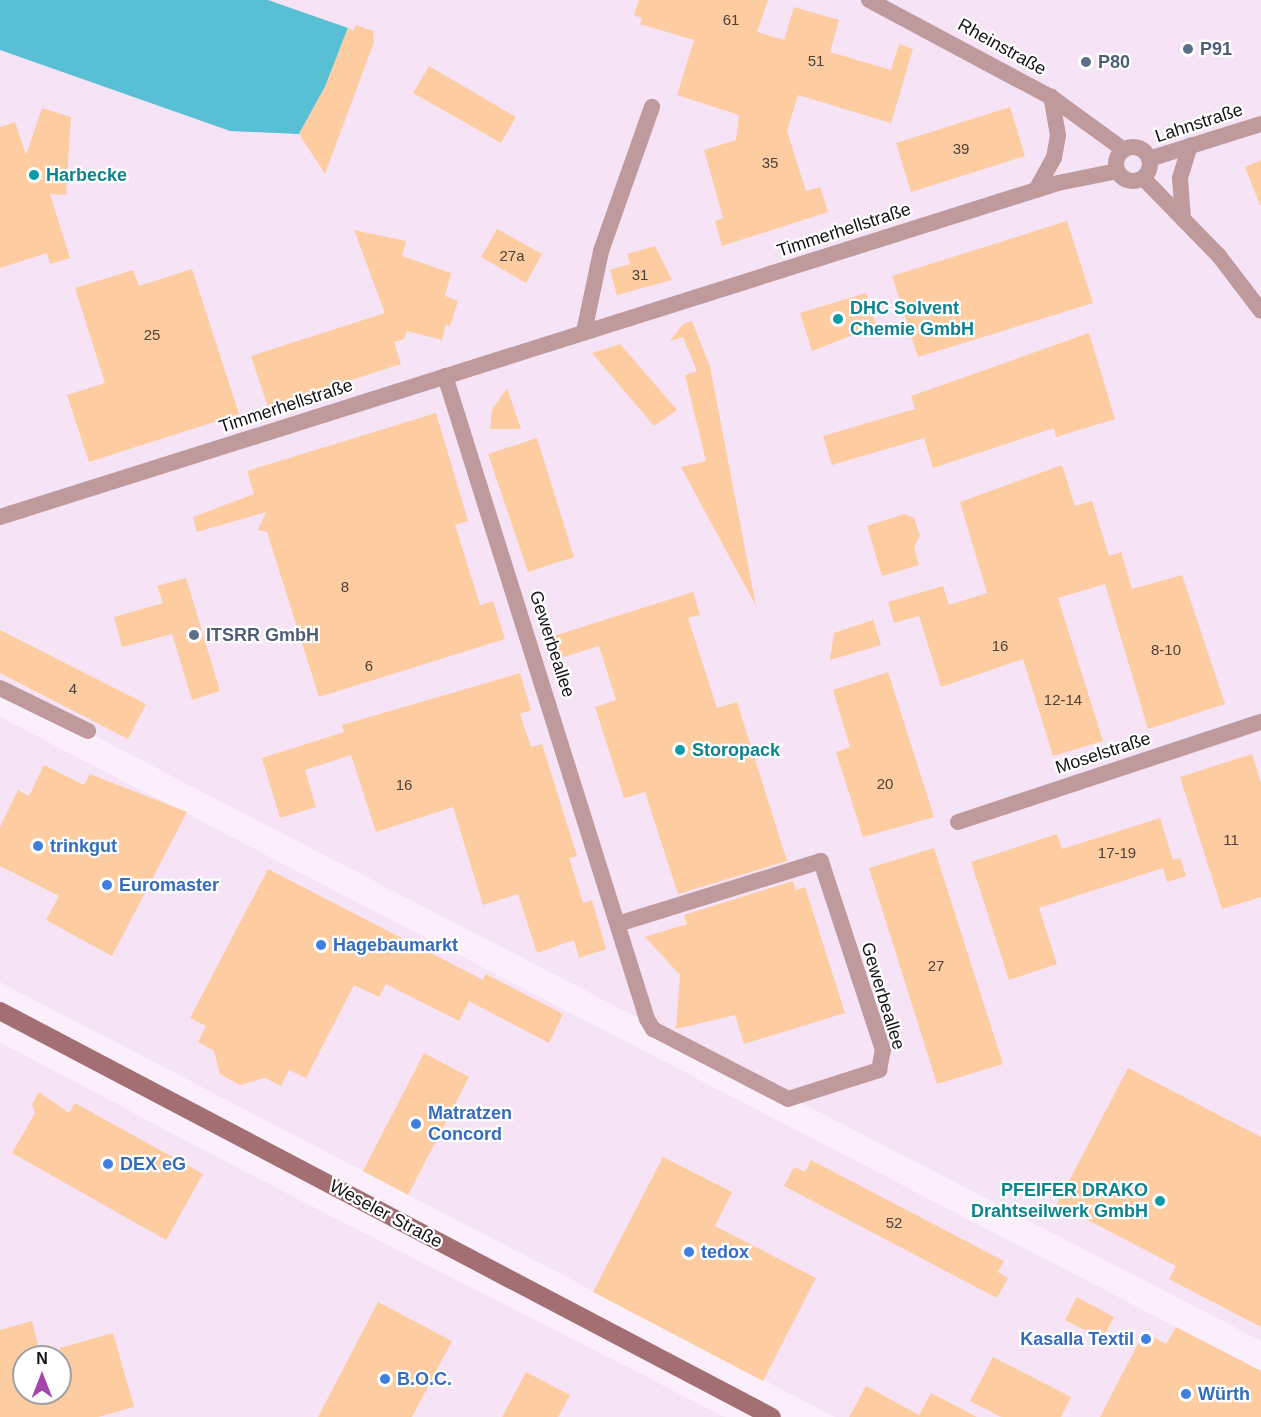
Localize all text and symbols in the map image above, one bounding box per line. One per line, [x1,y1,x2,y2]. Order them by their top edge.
house number: 61 [723,11,739,29]
street label: Rheinstraße [954,14,1050,80]
place label: P91 [1200,38,1232,60]
marker: P91 [1181,42,1195,56]
place label: P80 [1098,51,1130,73]
house number: 51 [808,52,824,70]
marker: P80 [1079,55,1093,69]
street label: Lahnstraße [1152,99,1246,147]
house number: 39 [953,140,969,158]
house number: 35 [762,154,778,172]
place label: Harbecke [46,164,127,186]
marker: Harbecke [27,168,41,182]
street label: Timmerhellstraße [774,198,914,262]
house number: 27a [499,247,525,265]
house number: 31 [632,266,648,284]
place label: DHC Solvent Chemie GmbH [850,298,974,340]
marker: DHC Solvent Chemie GmbH [831,312,845,326]
house number: 25 [144,326,160,344]
street label: Timmerhellstraße [216,374,356,438]
house number: 8 [341,578,349,596]
street label: Gewerbeallee [525,588,579,700]
place label: ITSRR GmbH [206,624,319,646]
marker: ITSRR GmbH [187,628,201,642]
house number: 16 [992,637,1008,655]
house number: 8-10 [1151,641,1181,659]
house number: 6 [365,657,373,675]
house number: 4 [69,680,77,698]
house number: 12-14 [1044,691,1082,709]
street label: Moselstraße [1053,727,1153,779]
place label: Storopack [692,739,780,761]
marker: Storopack [673,743,687,757]
house number: 20 [877,775,893,793]
house number: 16 [396,776,412,794]
house number: 11 [1223,831,1239,849]
place label: trinkgut [50,835,117,857]
marker: trinkgut [31,839,45,853]
house number: 17-19 [1098,844,1136,862]
place label: Euromaster [119,874,219,896]
marker: Euromaster [100,878,114,892]
place label: Hagebaumarkt [333,934,458,956]
marker: Hagebaumarkt [314,938,328,952]
street label: Gewerbeallee [856,940,910,1052]
house number: 27 [928,957,944,975]
place label: Matratzen Concord [428,1103,512,1146]
marker: Matratzen Concord [409,1117,423,1131]
place label: DEX eG [120,1153,186,1175]
marker: DEX eG [101,1157,115,1171]
street label: Weseler Straße [326,1175,446,1253]
place label: PFEIFER DRAKO Drahtseilwerk GmbH [971,1180,1148,1222]
marker: PFEIFER DRAKO Drahtseilwerk GmbH [1153,1194,1167,1208]
house number: 52 [886,1214,902,1232]
place label: tedox [701,1241,749,1263]
marker: tedox [682,1245,696,1259]
place label: Kasalla Textil [1020,1328,1134,1350]
marker: Kasalla Textil [1139,1332,1153,1346]
north arrow [12,1345,72,1405]
text: N [36,1350,48,1367]
place label: B.O.C. [397,1368,452,1390]
marker: B.O.C. [378,1372,392,1386]
place label: Würth [1198,1383,1250,1405]
marker: Würth [1179,1387,1193,1401]

